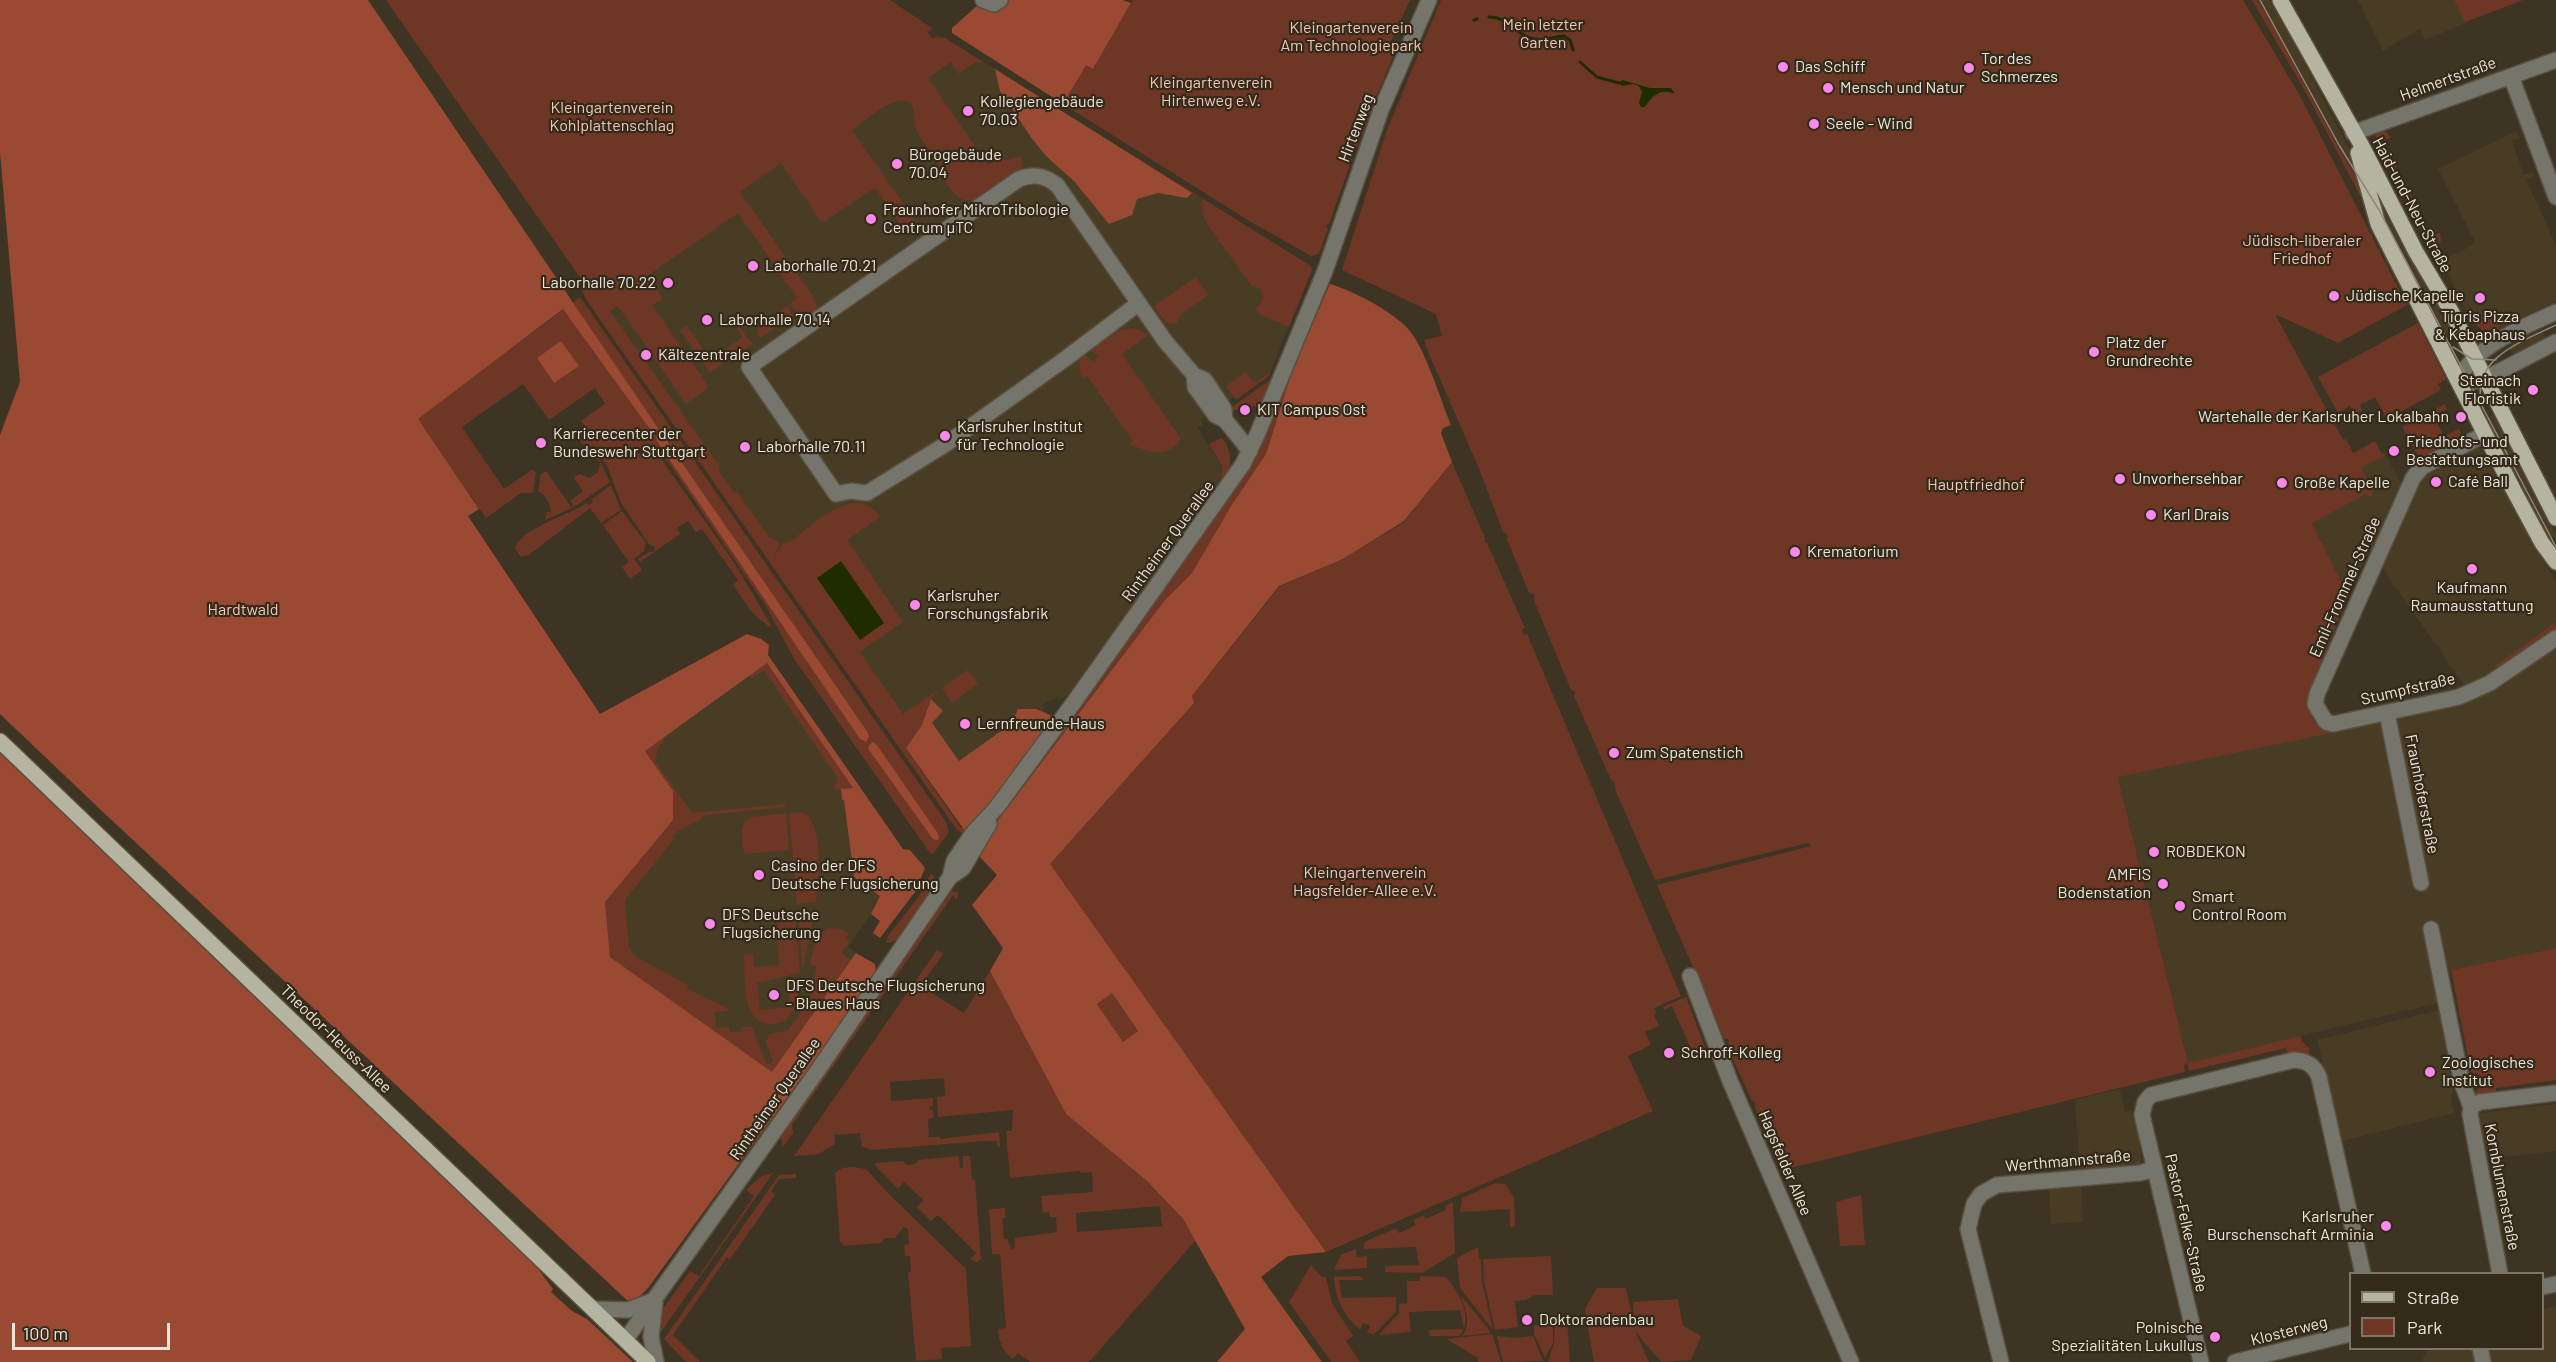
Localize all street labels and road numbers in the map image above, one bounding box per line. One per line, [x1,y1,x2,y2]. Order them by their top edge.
street label: Helmertstraße [2397,53,2499,105]
street label: Hirtenweg [1334,91,1378,165]
street label: Haid-und-Neu-Straße [2368,134,2456,276]
street label: Rintheimer Querallee [1118,477,1218,605]
street label: Emil-Frommel-Straße [2305,514,2385,660]
street label: Stumpfstraße [2359,669,2457,709]
street label: Fraunhoferstraße [2401,733,2443,855]
street label: Theodor-Heuss-Allee [276,981,396,1097]
street label: Rintheimer Querallee [726,1034,824,1164]
street label: Hagsfelder Allee [1754,1108,1816,1218]
street label: Kornblumenstraße [2480,1122,2524,1252]
street label: Werthmannstraße [2004,1146,2132,1176]
street label: Pastor-Felke-Straße [2161,1152,2211,1294]
street label: Klosterweg [2249,1312,2329,1350]

